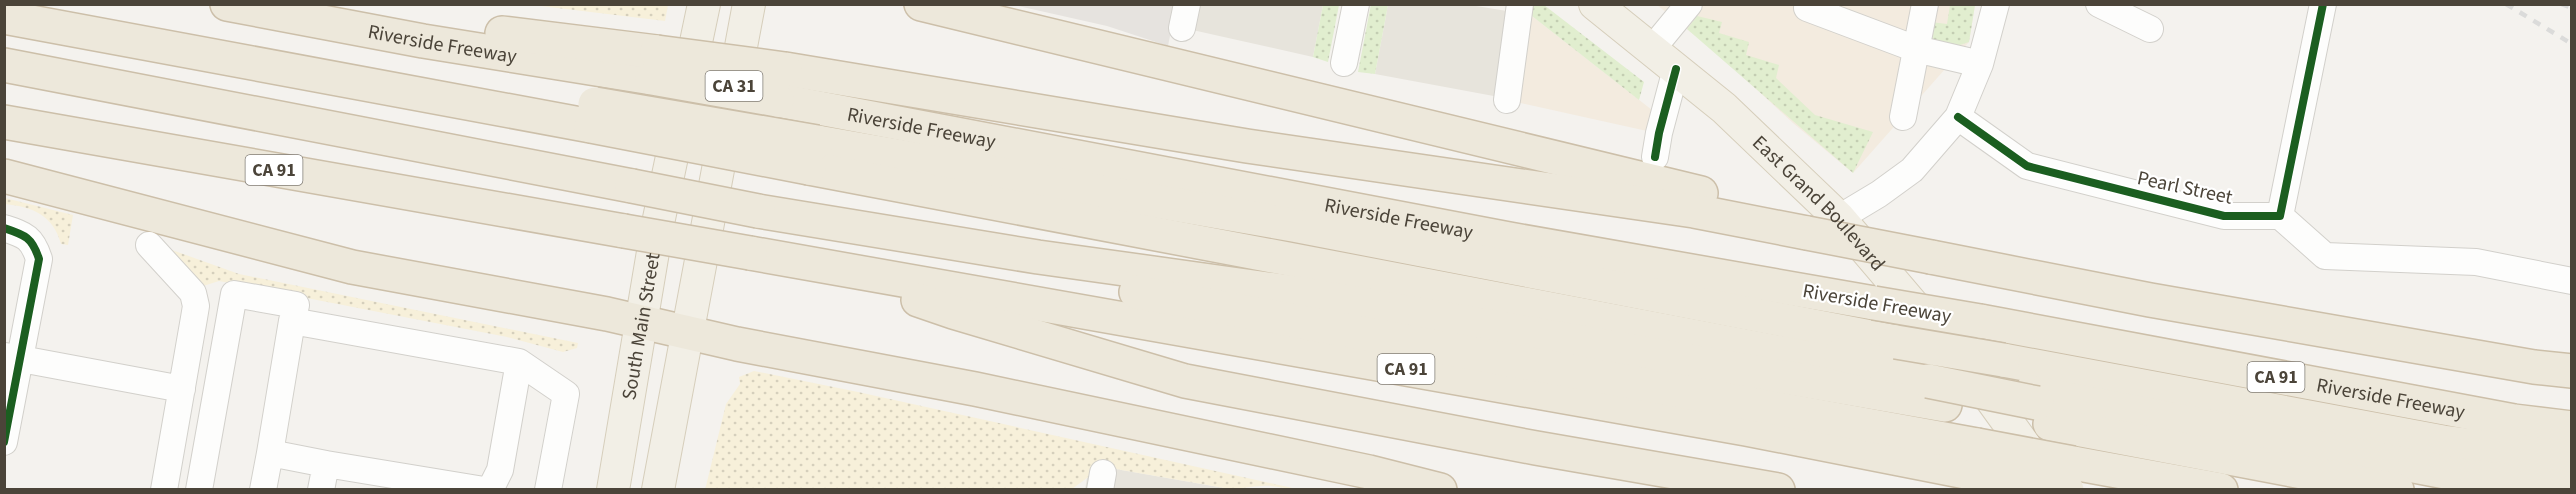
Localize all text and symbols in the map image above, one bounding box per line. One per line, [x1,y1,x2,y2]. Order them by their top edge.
street label: Riverside Freeway [365,18,519,71]
road number: CA 31 [706,71,762,101]
street label: Riverside Freeway [845,101,998,156]
street label: East Grand Boulevard [1746,129,1891,277]
road number: CA 91 [246,155,302,185]
street label: Pearl Street [2135,164,2235,212]
street label: Riverside Freeway [1322,191,1476,247]
street label: South Main Street [615,251,668,402]
street label: Riverside Freeway [1800,277,1954,331]
road number: CA 91 [1378,354,1434,384]
road number: CA 91 [2248,362,2304,392]
street label: Riverside Freeway [2314,371,2468,427]

